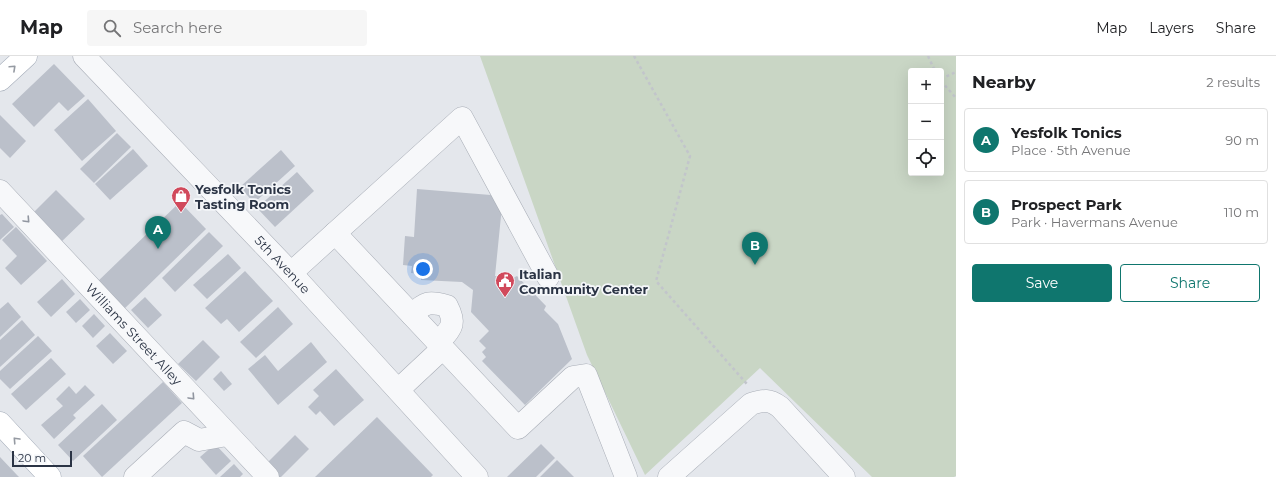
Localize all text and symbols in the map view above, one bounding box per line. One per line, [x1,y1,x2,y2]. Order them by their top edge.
search box [87,10,367,46]
text: Map [20,16,63,39]
icon: search [101,17,123,39]
text: Search here [133,18,222,37]
text: Map [1096,19,1127,37]
text: Layers [1149,19,1194,37]
text: Share [1216,19,1256,37]
one-way arrow [8,65,16,73]
map controls [908,68,944,176]
button: + [908,68,944,104]
text: Nearby [972,72,1036,92]
text: 2 results [1206,74,1260,90]
button: − [908,104,944,140]
text: Yesfolk Tonics [1011,123,1122,142]
text: A [981,132,991,148]
text: 90 m [1225,132,1259,148]
button: locate [908,140,944,176]
text: Place · 5th Avenue [1011,142,1131,158]
place label: Yesfolk Tonics Tasting Room [194,181,291,212]
shop icon: Yesfolk Tonics Tasting Room [170,185,192,213]
text: Prospect Park [1011,195,1122,214]
text: B [981,204,991,220]
text: 110 m [1224,204,1259,220]
text: Park · Havermans Avenue [1011,214,1178,230]
one-way arrow [22,215,29,222]
pin: A [145,216,171,249]
street label: 5th Avenue [251,232,314,297]
pin: B [742,232,768,265]
your location [413,259,433,279]
button: Save [972,264,1112,302]
button: Share [1120,264,1260,302]
place label: Italian Community Center [519,266,649,297]
public building icon: Italian Community Center [494,270,516,298]
street label: Williams Street Alley [83,280,186,389]
one-way arrow [187,392,194,399]
one-way arrow [13,437,20,445]
scale bar [12,449,72,468]
text: 20 m [18,451,46,465]

